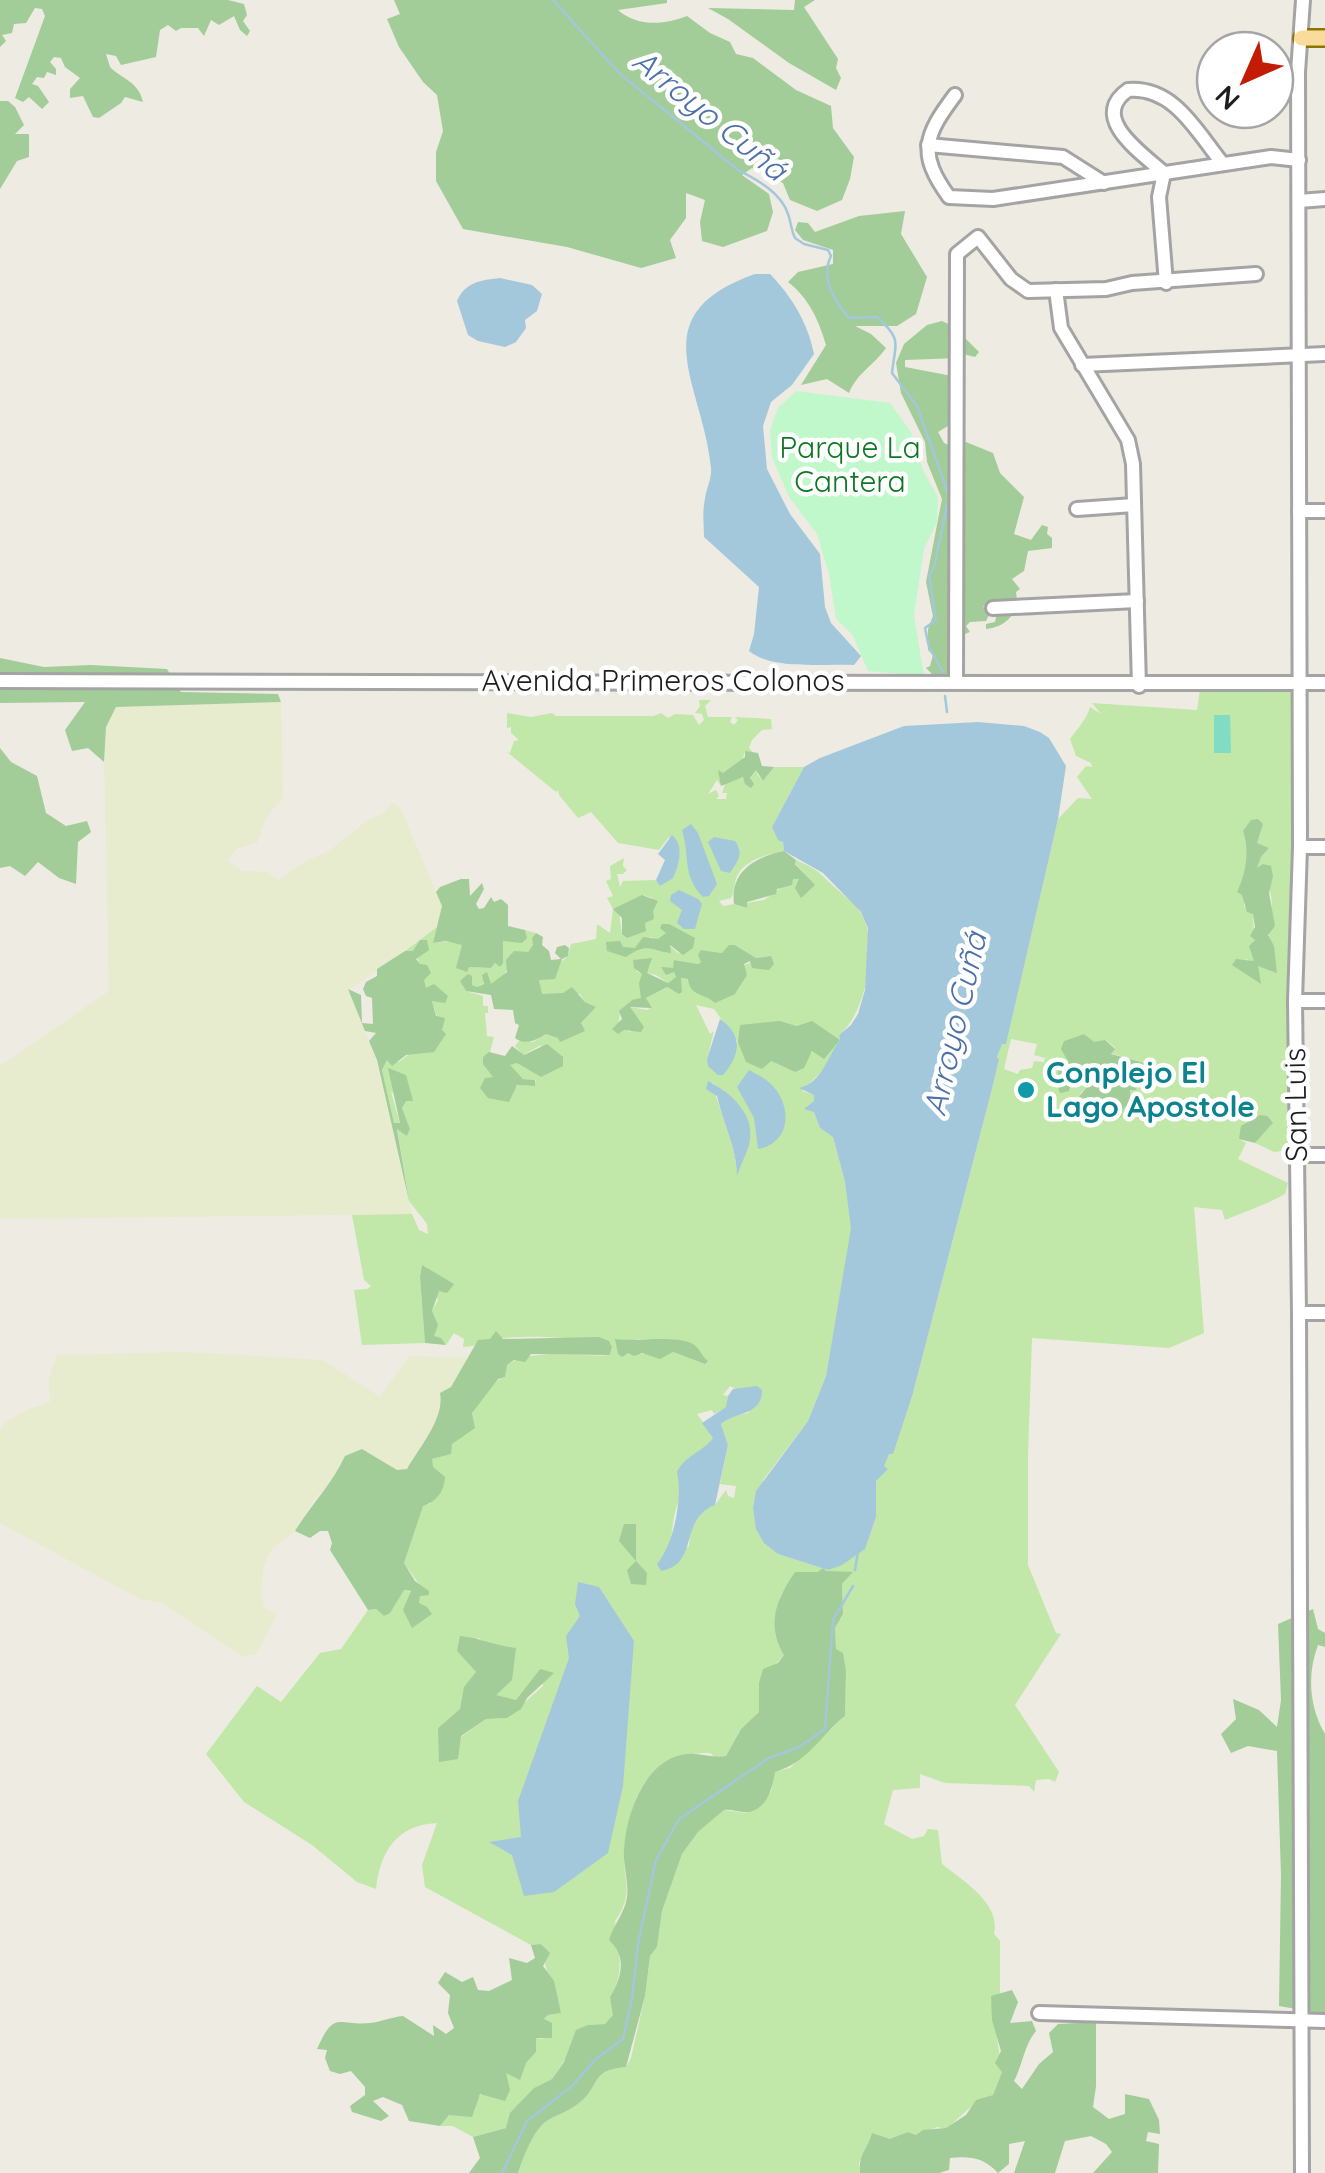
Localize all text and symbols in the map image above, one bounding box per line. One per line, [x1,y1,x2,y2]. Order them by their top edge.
north arrow [1195,30,1295,130]
water label: Arroyo Cuñá [625,40,797,190]
text: N [1207,78,1247,118]
park label: Parque La Cantera [779,428,921,500]
street label: Avenida Primeros Colonos [482,661,844,699]
water label: Arroyo Cuñá [914,927,995,1119]
street label: San Luis [1275,1048,1315,1162]
place label: Conplejo El Lago Apostole [1046,1053,1255,1125]
marker: Conplejo El Lago Apostole [1015,1079,1037,1101]

